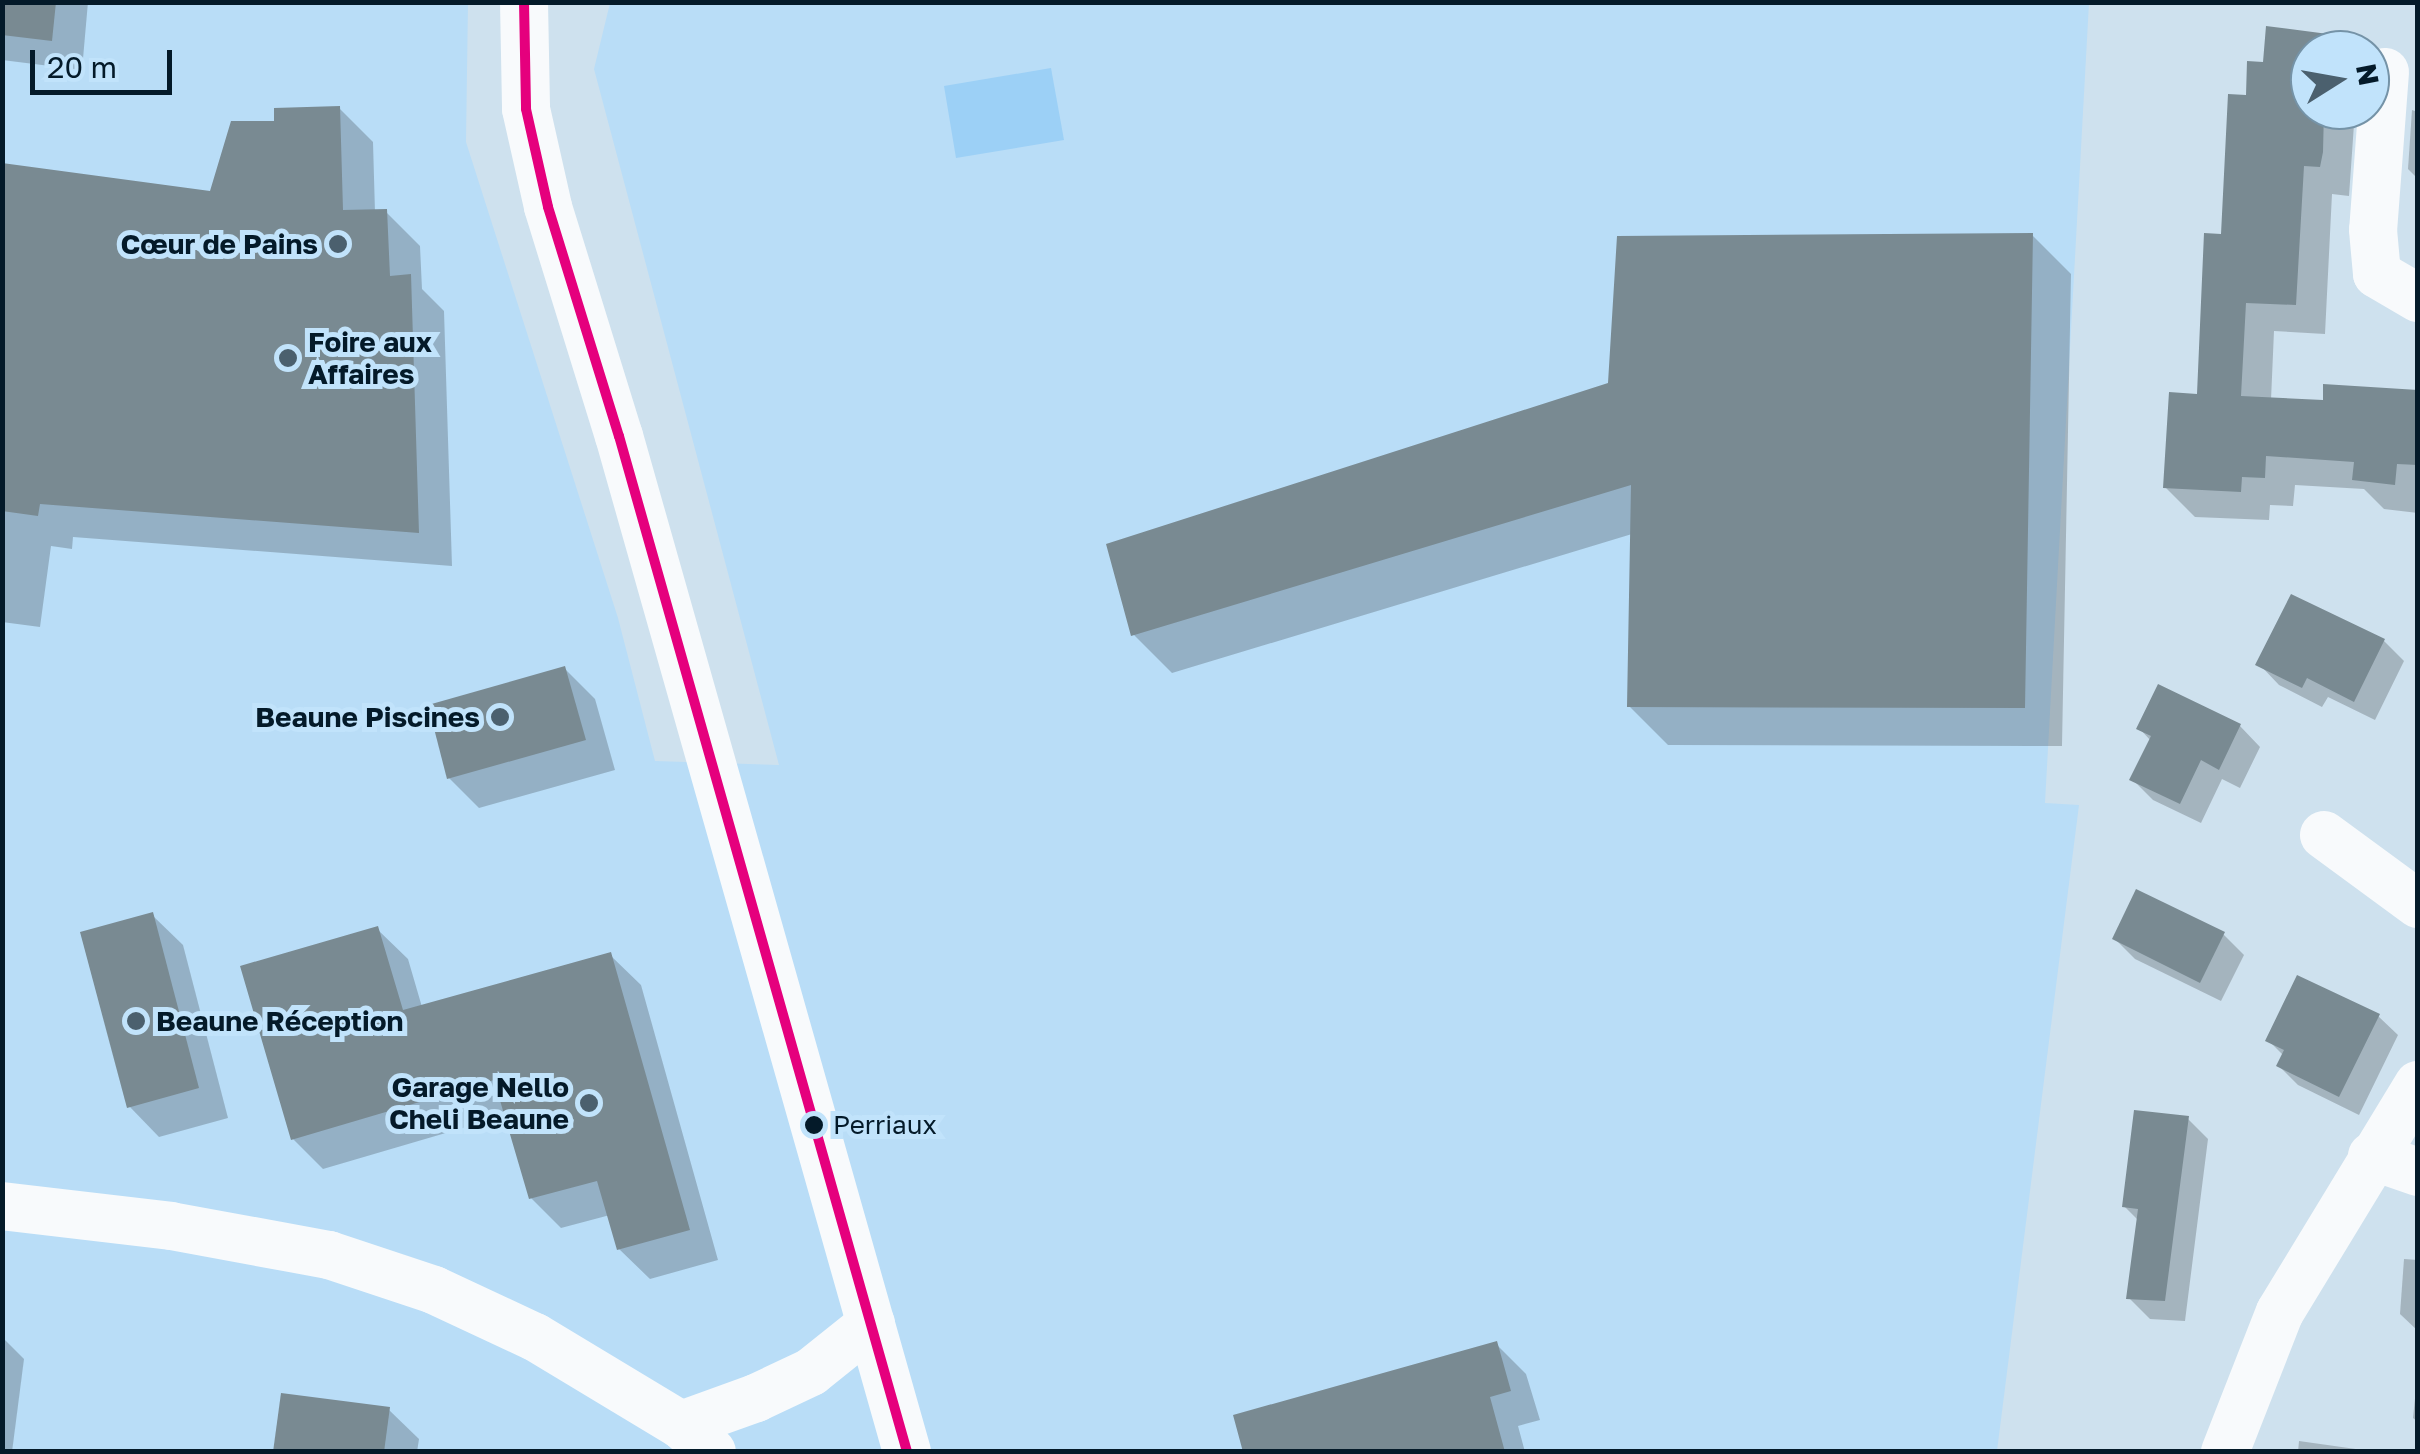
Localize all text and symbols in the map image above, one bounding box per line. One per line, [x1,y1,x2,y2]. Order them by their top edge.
scale bar [35,30,178,92]
north arrow [2290,30,2390,130]
text: 20 m [47,49,117,85]
text: N [2350,61,2386,88]
place label: Cœur de Pains [120,227,318,261]
marker: Cœur de Pains [327,233,349,255]
place label: Foire aux Affaires [308,325,432,391]
marker: Foire aux Affaires [277,347,299,369]
place label: Beaune Piscines [255,700,480,734]
marker: Beaune Piscines [489,706,511,728]
place label: Beaune Réception [156,1004,403,1038]
marker: Beaune Réception [125,1010,147,1032]
place label: Garage Nello Cheli Beaune [389,1070,569,1136]
marker: Garage Nello Cheli Beaune [578,1092,600,1114]
place label: Perriaux [833,1109,937,1141]
marker: Perriaux [804,1115,824,1135]

